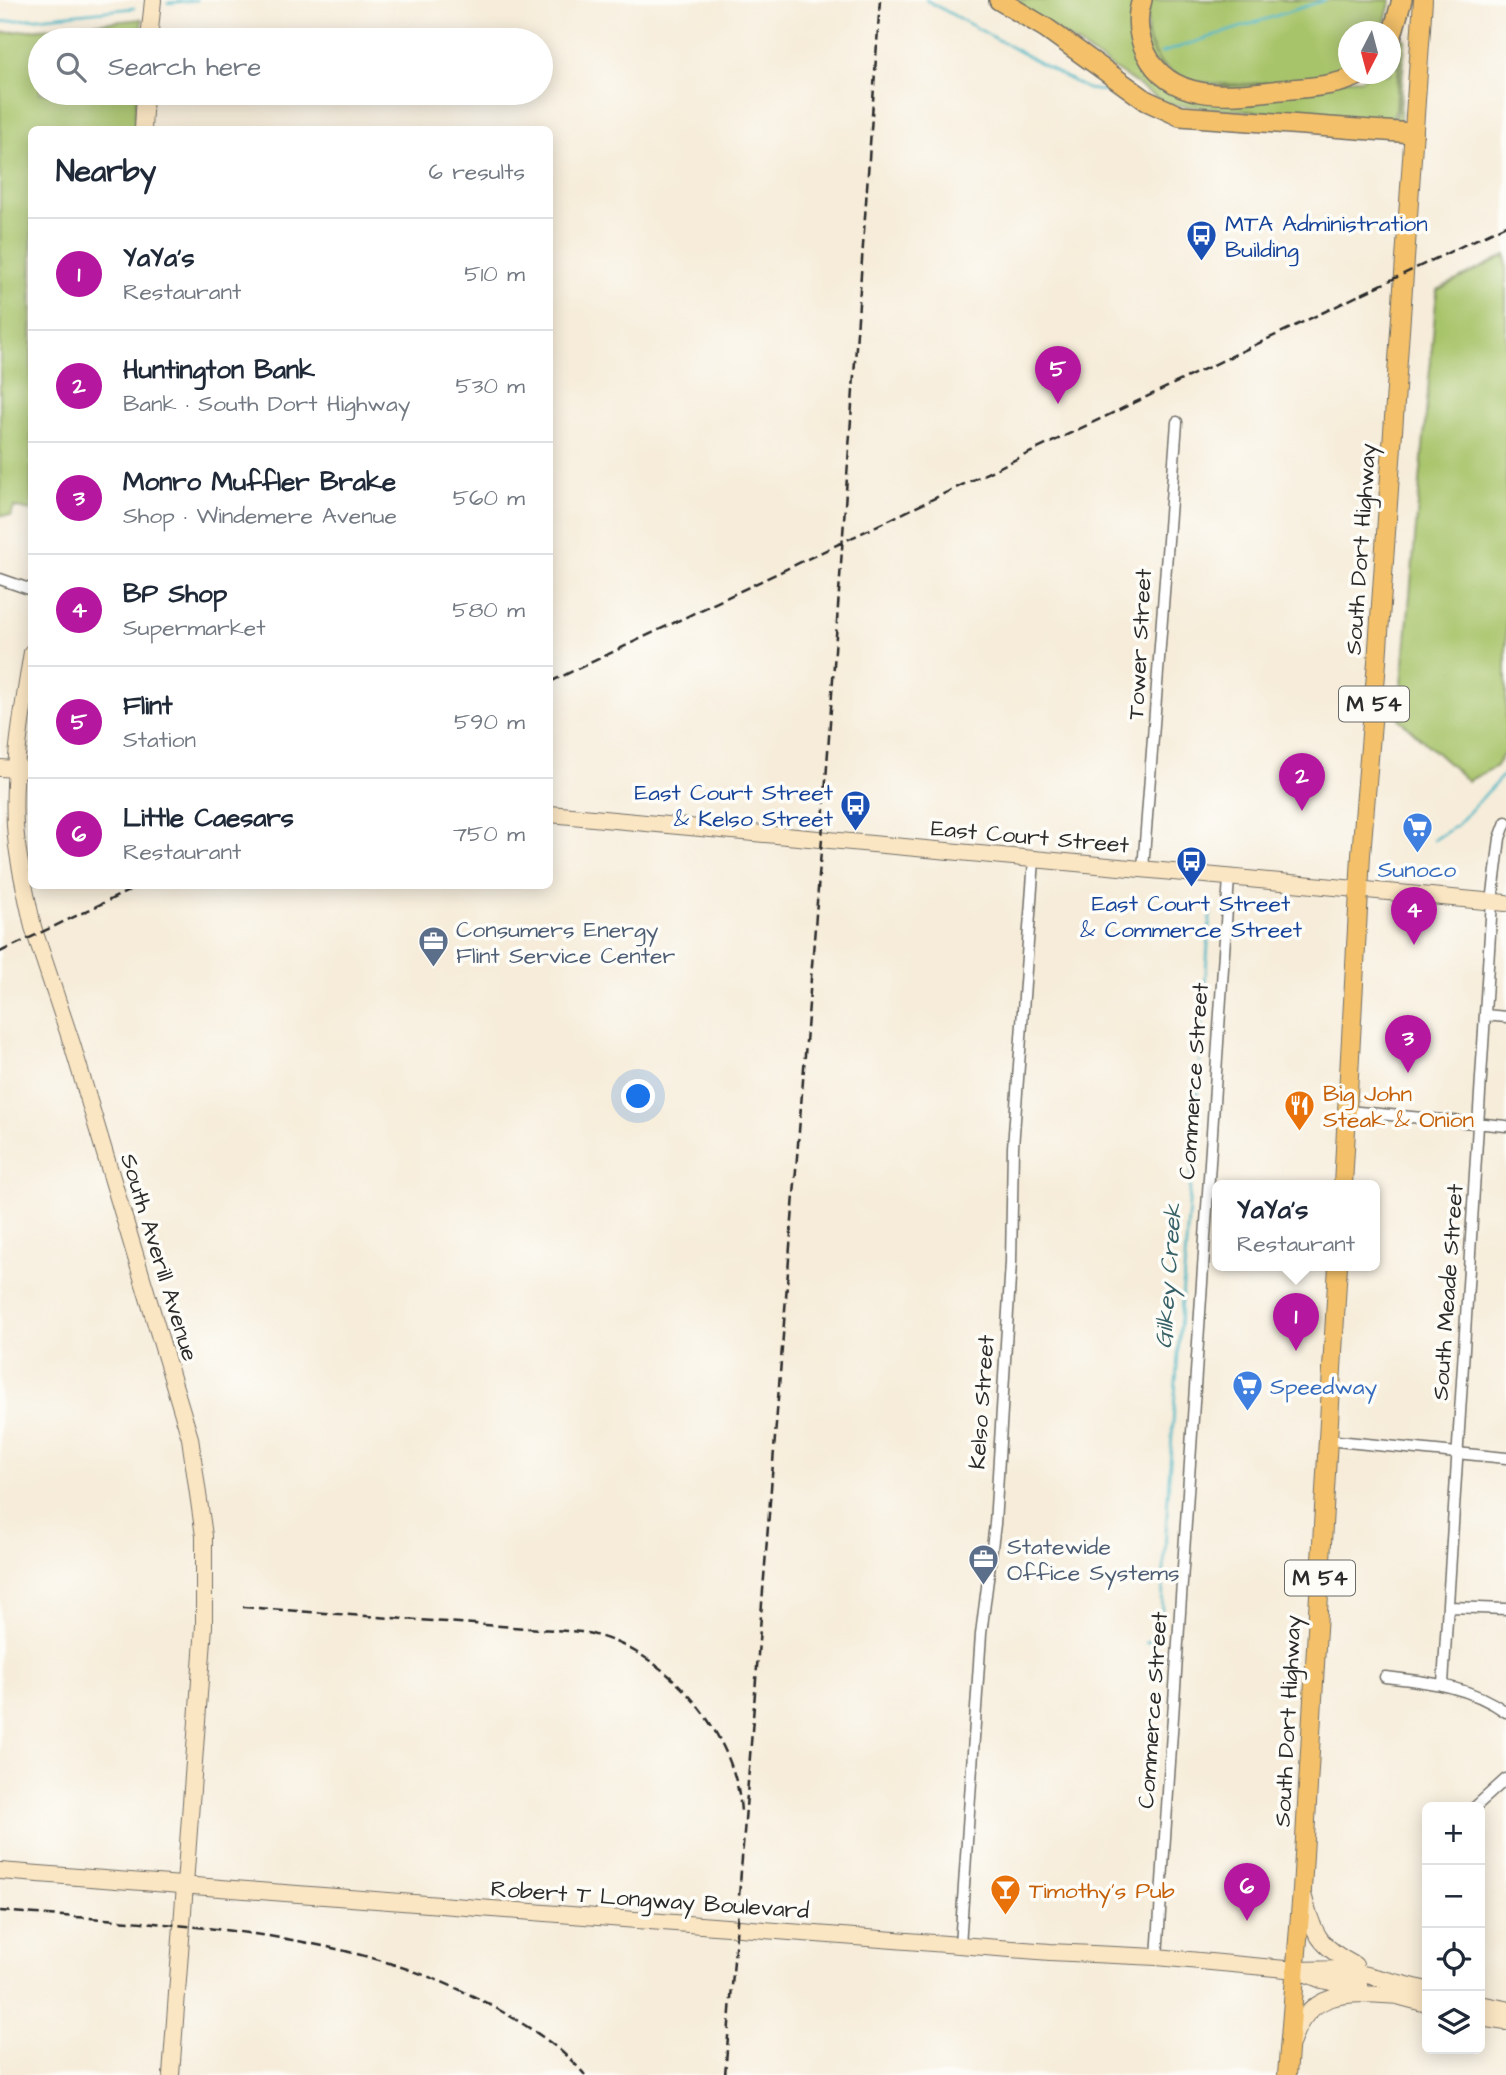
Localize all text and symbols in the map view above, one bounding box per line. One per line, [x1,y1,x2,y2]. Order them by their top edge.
north arrow [1338,21,1401,84]
search box [28,28,553,105]
icon: search [52,48,90,86]
text: Search here [108,49,261,85]
text: Nearby [56,151,156,193]
text: 6 results [429,156,525,188]
place label: MTA Administration Building [1225,208,1428,267]
bus stop icon: MTA Administration Building [1185,219,1219,263]
text: YaYa's [123,240,195,276]
text: 1 [78,258,80,290]
text: 510 m [464,258,525,290]
text: Restaurant [123,276,241,308]
pin: 5 [1035,346,1081,404]
text: Huntington Bank [123,352,315,388]
text: 2 [72,370,86,402]
text: 530 m [455,370,525,402]
text: Bank · South Dort Highway [123,388,410,420]
street label: South Dort Highway [1338,442,1385,656]
text: Monro Muffler Brake [123,464,396,500]
text: 3 [73,482,85,514]
text: 560 m [453,482,525,514]
text: Shop · Windemere Avenue [123,500,397,532]
street label: Tower Street [1120,567,1160,720]
text: BP Shop [123,576,227,612]
text: 4 [71,594,87,626]
text: 580 m [452,594,525,626]
text: Supermarket [123,612,266,644]
road number: M 54 [1339,686,1409,722]
text: Flint [123,688,173,724]
text: 5 [71,706,87,738]
text: 590 m [454,706,525,738]
text: Station [123,724,196,756]
pin: 2 [1279,753,1325,811]
place label: East Court Street & Kelso Street [635,777,834,835]
bus stop icon: East Court Street & Kelso Street [839,788,873,832]
text: Little Caesars [123,800,294,836]
supermarket icon: Sunoco [1400,811,1434,855]
street label: East Court Street [930,812,1131,862]
text: 6 [72,818,86,850]
text: 750 m [453,818,525,850]
text: Restaurant [123,836,241,868]
bus stop icon: East Court Street & Commerce Street [1174,845,1208,889]
place label: Sunoco [1378,854,1456,886]
pin: 4 [1391,887,1437,945]
place label: East Court Street & Commerce Street [1080,888,1303,946]
place label: Consumers Energy Flint Service Center [456,914,676,972]
office icon: Consumers Energy Flint Service Center [416,925,450,969]
street label: Commerce Street [1171,981,1217,1181]
pin: 3 [1385,1015,1431,1073]
place label: Big John Steak & Onion [1323,1078,1474,1136]
your location [621,1079,655,1113]
restaurant icon: Big John Steak & Onion [1283,1089,1317,1133]
street label: South Averill Avenue [112,1149,206,1365]
popup [1212,1180,1380,1271]
street label: South Meade Street [1424,1182,1472,1401]
text: YaYa's [1237,1192,1308,1228]
water label: Gilkey Creek [1147,1201,1191,1350]
text: Restaurant [1237,1228,1355,1260]
pin: 1 [1273,1293,1319,1351]
street label: Kelso Street [961,1333,1003,1470]
supermarket icon: Speedway [1230,1369,1264,1413]
place label: Speedway [1270,1371,1378,1404]
place label: Statewide Office Systems [1007,1531,1180,1590]
office icon: Statewide Office Systems [967,1542,1001,1586]
road number: M 54 [1285,1560,1355,1596]
street label: Commerce Street [1130,1610,1176,1810]
street label: South Dort Highway [1266,1614,1311,1828]
map controls [1422,1802,1485,2054]
button: + [1422,1802,1485,1865]
pin: 6 [1224,1863,1270,1921]
button: − [1422,1865,1485,1928]
street label: Robert T Longway Boulevard [490,1873,810,1928]
bar icon: Timothy's Pub [989,1873,1023,1917]
place label: Timothy's Pub [1029,1875,1175,1908]
button: locate [1422,1928,1485,1991]
button: layers [1422,1991,1485,2054]

